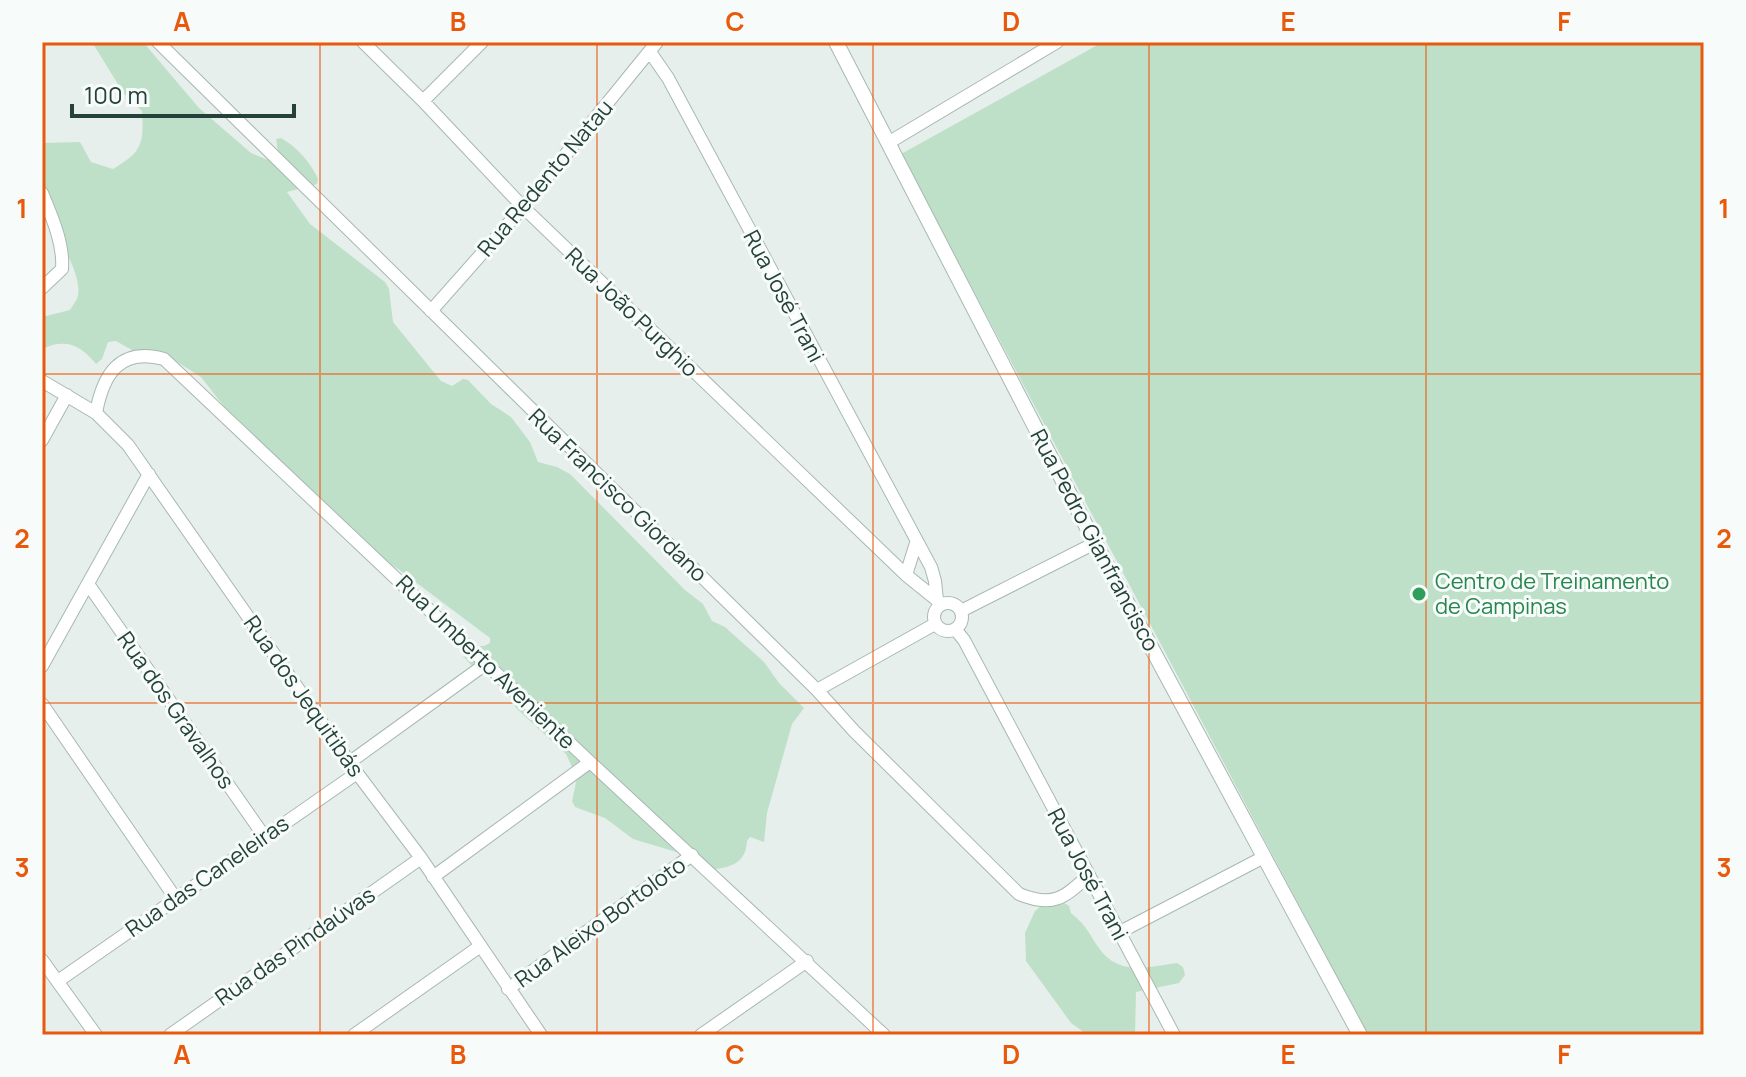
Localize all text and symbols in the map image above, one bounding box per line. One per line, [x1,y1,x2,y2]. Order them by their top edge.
text: A [173,3,191,39]
text: B [450,3,466,39]
text: C [725,3,745,39]
text: D [1002,3,1020,39]
text: E [1280,3,1296,39]
text: F [1557,3,1571,39]
scale bar [72,68,294,118]
text: 100 m [84,78,148,111]
street label: Rua Redento Natau [470,93,620,263]
text: 1 [16,190,28,226]
text: 1 [1718,190,1730,226]
street label: Rua José Trani [737,225,831,367]
street label: Rua João Purghio [559,241,705,383]
street label: Rua Francisco Giordano [522,402,714,588]
street label: Rua Pedro Gianfrancisco [1024,424,1166,656]
text: 2 [14,520,30,556]
text: 2 [1716,520,1732,556]
place label: Centro de Treinamento de Campinas [1435,566,1669,621]
street label: Rua Umberto Aveniente [390,568,582,756]
marker: Centro de Treinamento de Campinas [1410,585,1428,603]
street label: Rua dos Jequitibás [237,609,371,783]
street label: Rua dos Gravalhos [110,625,242,795]
street label: Rua José Trani [1041,803,1135,945]
street label: Rua das Caneleiras [119,808,295,944]
text: 3 [14,849,30,885]
text: 3 [1716,849,1732,885]
street label: Rua Aleixo Bortoloto [508,850,692,994]
street label: Rua das Pindaúvas [209,880,381,1012]
text: A [173,1036,191,1072]
text: B [450,1036,466,1072]
text: C [725,1036,745,1072]
text: D [1002,1036,1020,1072]
text: E [1280,1036,1296,1072]
text: F [1557,1036,1571,1072]

